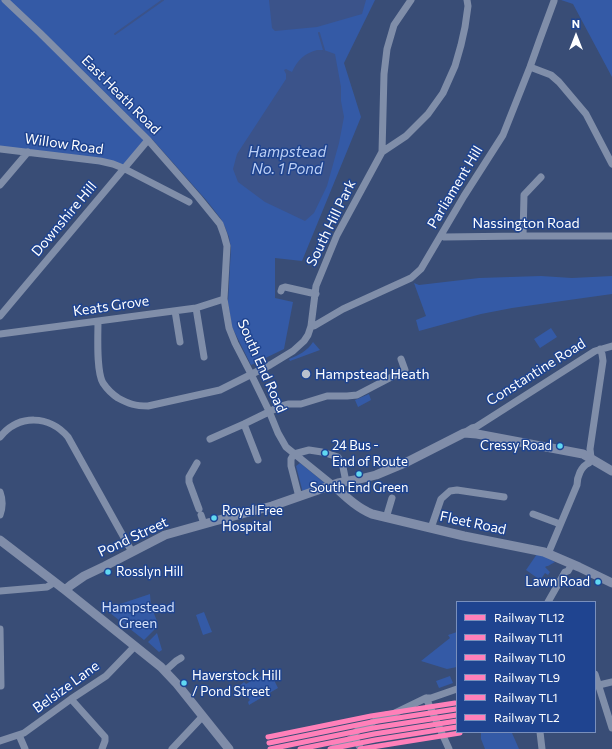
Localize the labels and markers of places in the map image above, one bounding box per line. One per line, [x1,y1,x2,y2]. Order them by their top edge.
place label: Hampstead Heath [315,366,430,382]
marker: Hampstead Heath [300,368,312,380]
place label: 24 Bus - End of Route [332,438,408,469]
place label: Cressy Road [480,438,552,454]
marker: Cressy Road [555,441,565,451]
marker: 24 Bus - End of Route [320,448,330,458]
marker: South End Green [354,469,364,479]
place label: South End Green [310,480,408,496]
place label: Royal Free Hospital [222,503,283,534]
marker: Royal Free Hospital [209,513,219,523]
place label: Rosslyn Hill [116,564,183,580]
marker: Rosslyn Hill [103,567,113,577]
place label: Lawn Road [525,574,590,590]
marker: Lawn Road [593,577,603,587]
place label: Haverstock Hill / Pond Street [192,668,281,699]
marker: Haverstock Hill / Pond Street [179,678,189,688]

